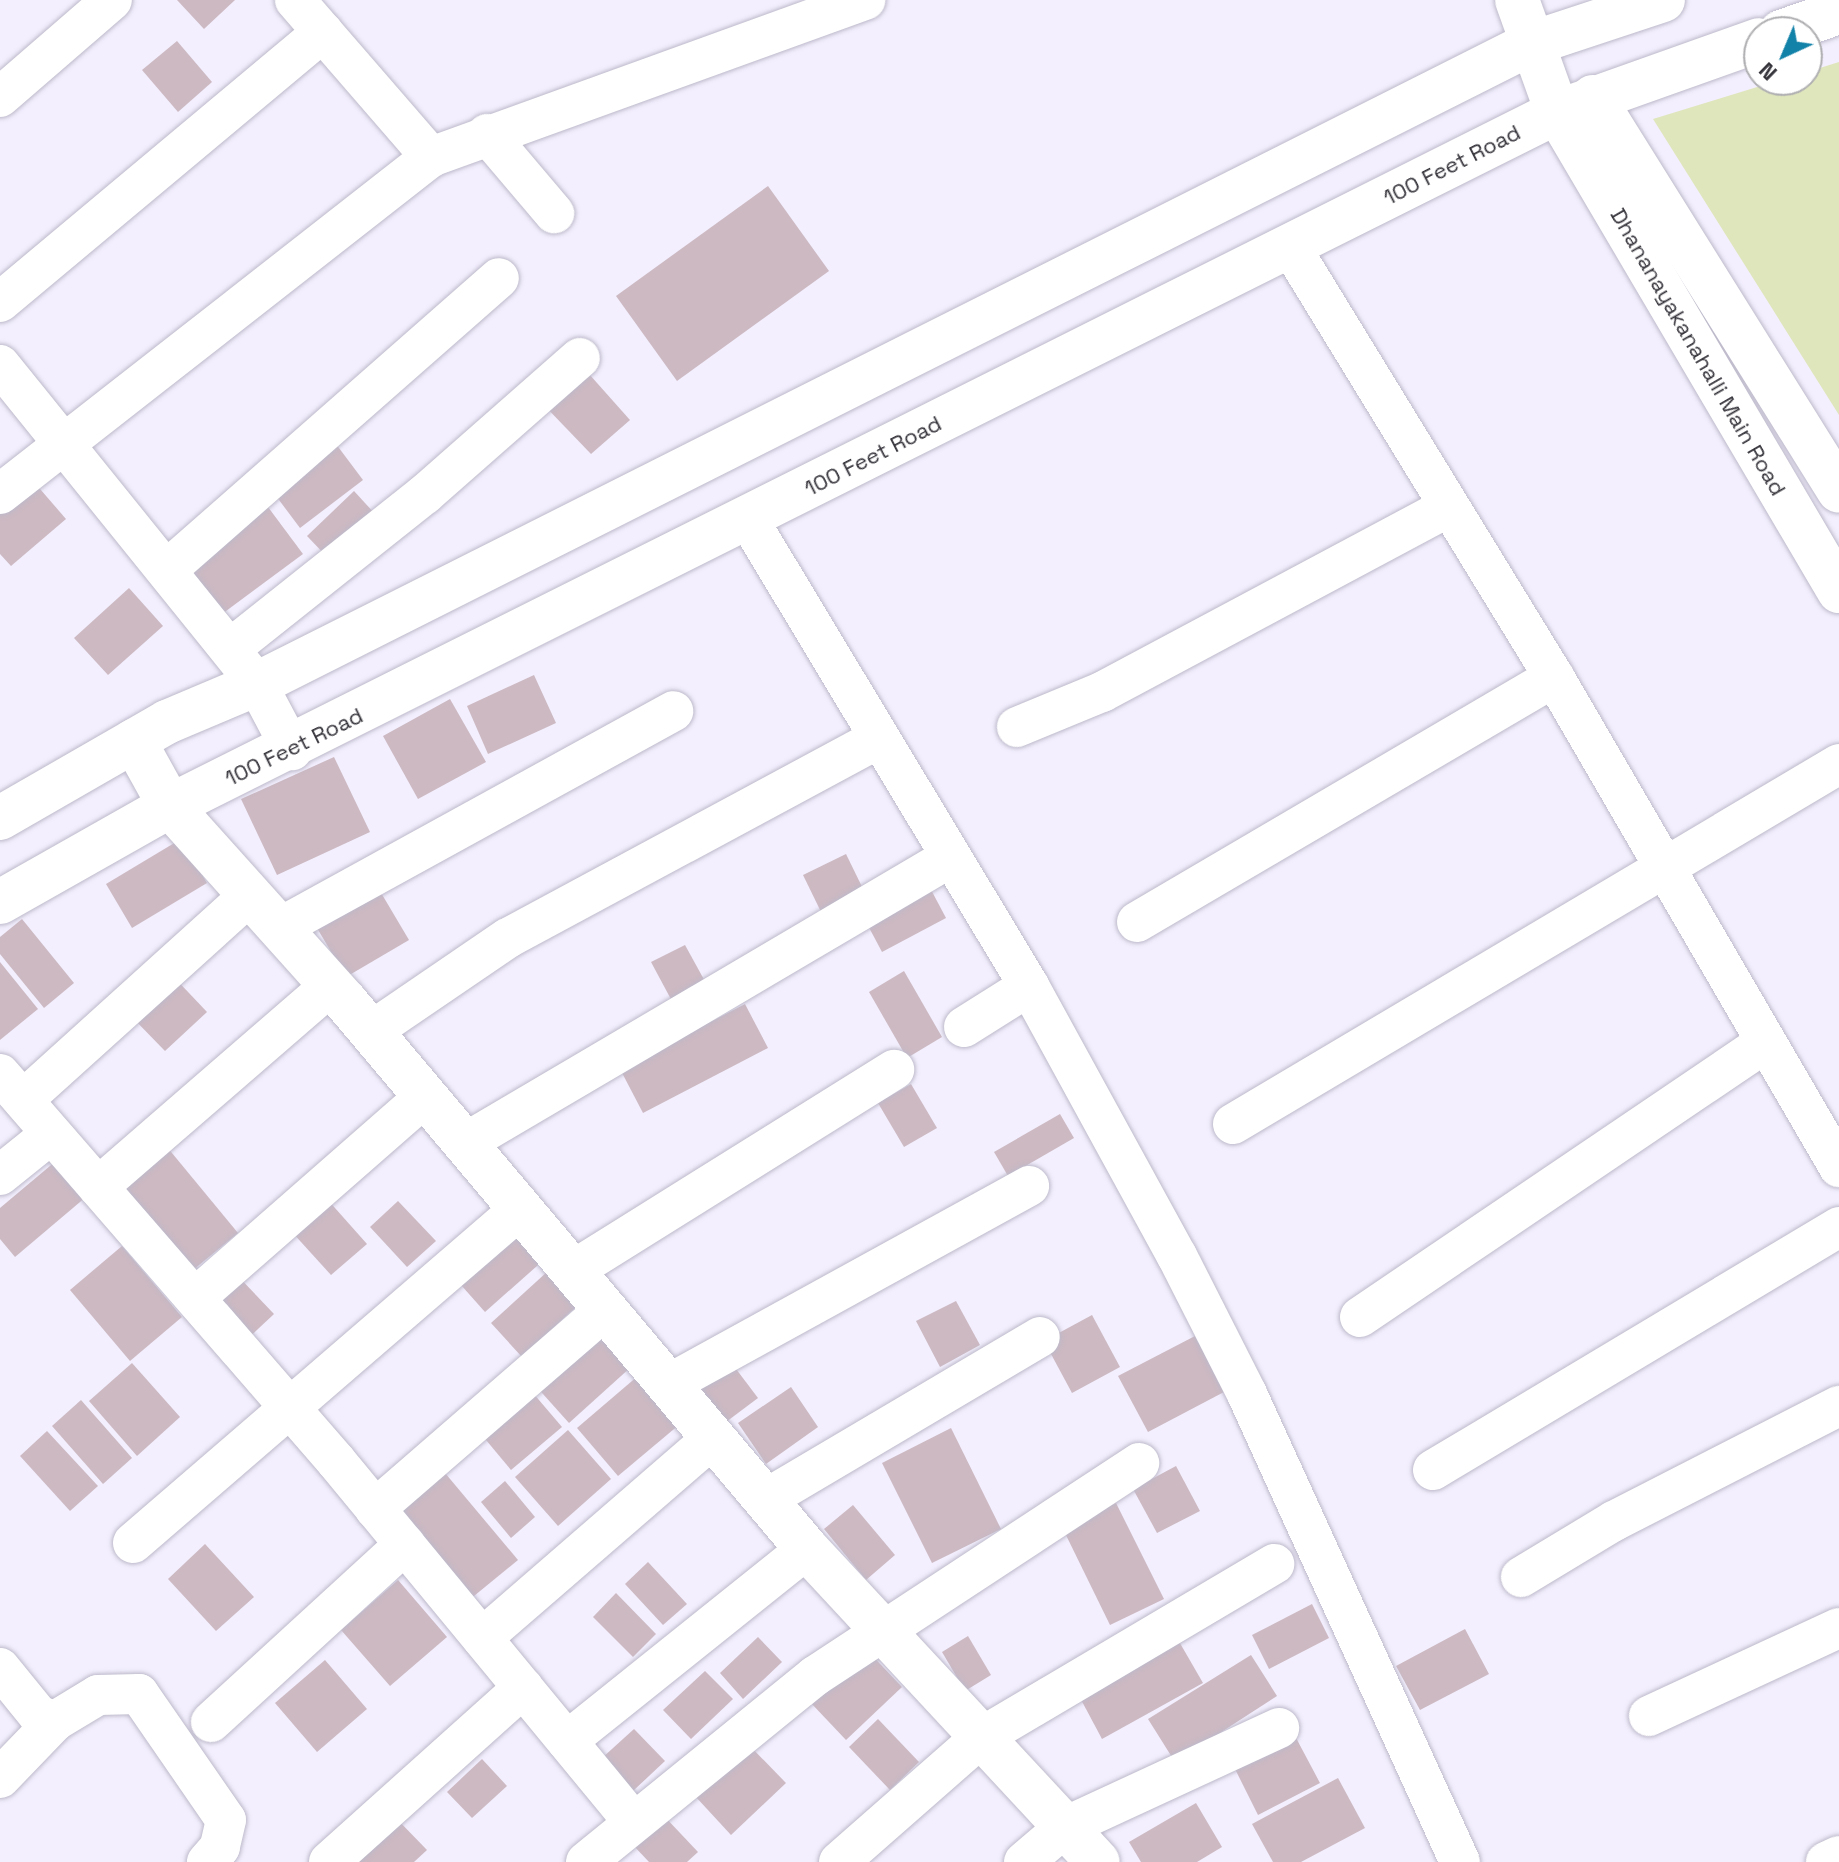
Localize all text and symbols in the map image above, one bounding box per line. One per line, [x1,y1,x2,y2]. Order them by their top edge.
north arrow [1743,16,1823,96]
text: N [1753,57,1783,87]
street label: 100 Feet Road [1379,119,1525,211]
street label: Dhananayakanahalli Main Road [1605,204,1791,500]
street label: 100 Feet Road [800,410,946,502]
street label: 100 Feet Road [221,702,367,792]

